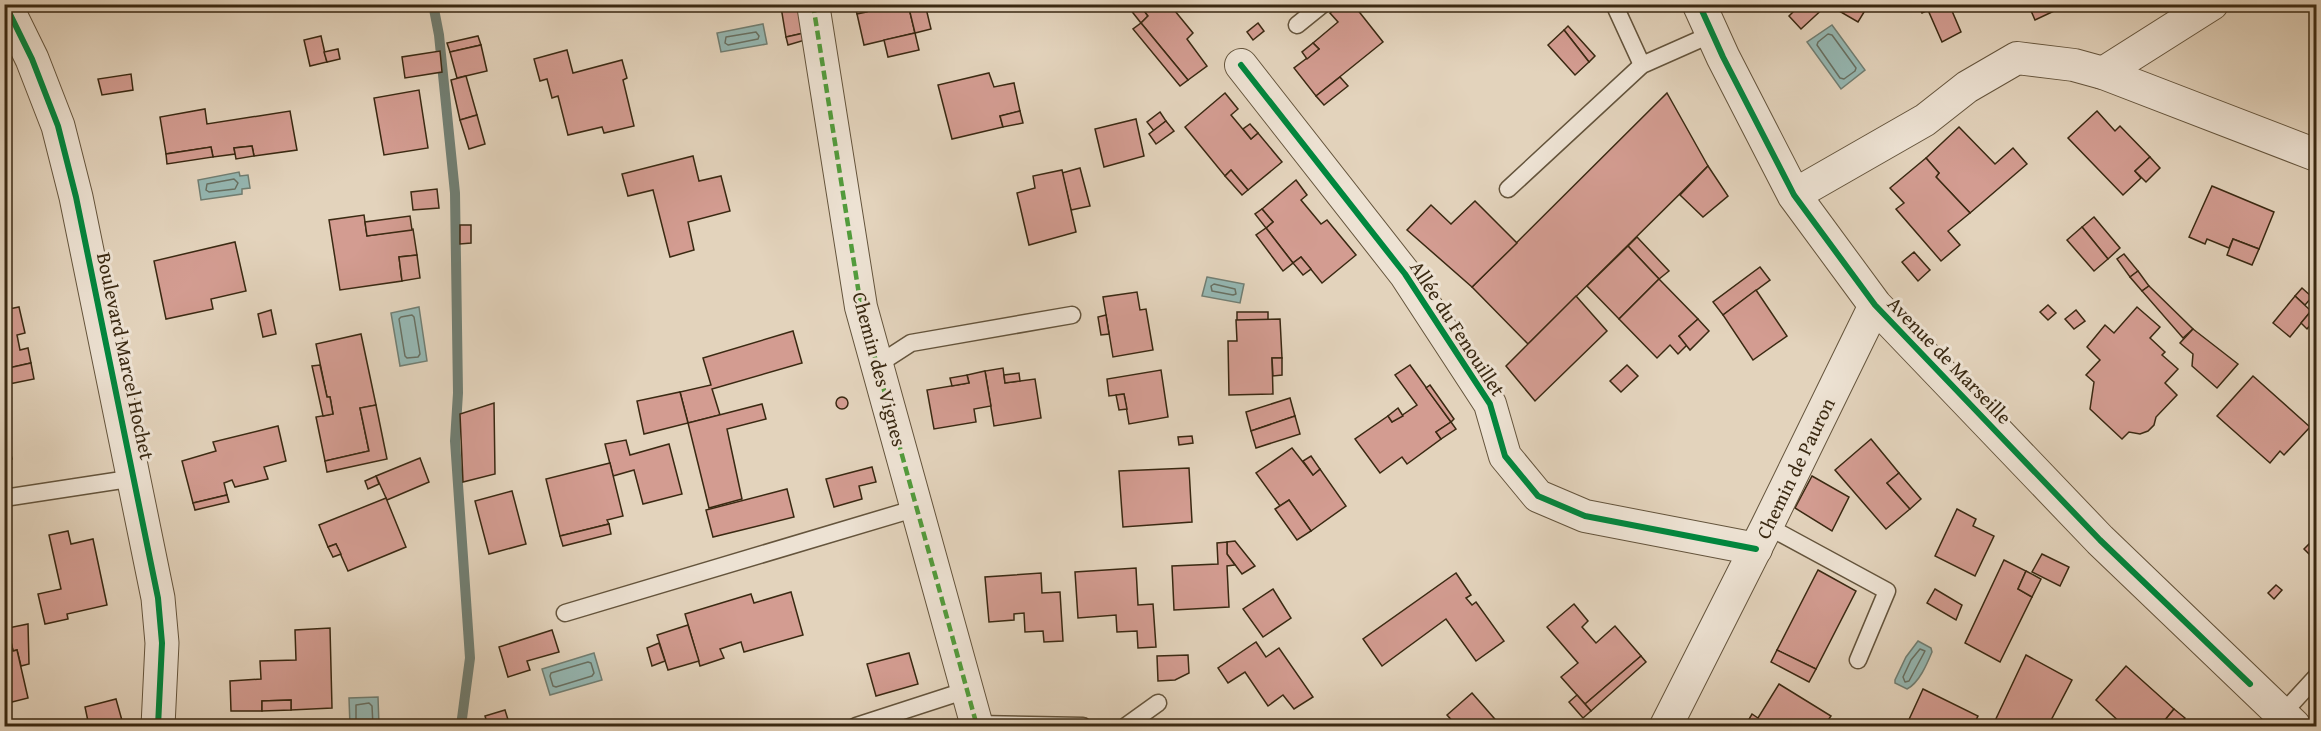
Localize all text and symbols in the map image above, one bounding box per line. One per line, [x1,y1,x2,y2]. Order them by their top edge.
street label: Boulevard Marcel Hochet [90,250,162,462]
street label: Allée du Fenouillet [1403,255,1513,401]
street label: Chemin des Vignes [845,289,915,449]
street label: Avenue de Marseille [1881,290,2019,430]
street label: Chemin de Pauron [1748,392,1842,544]

